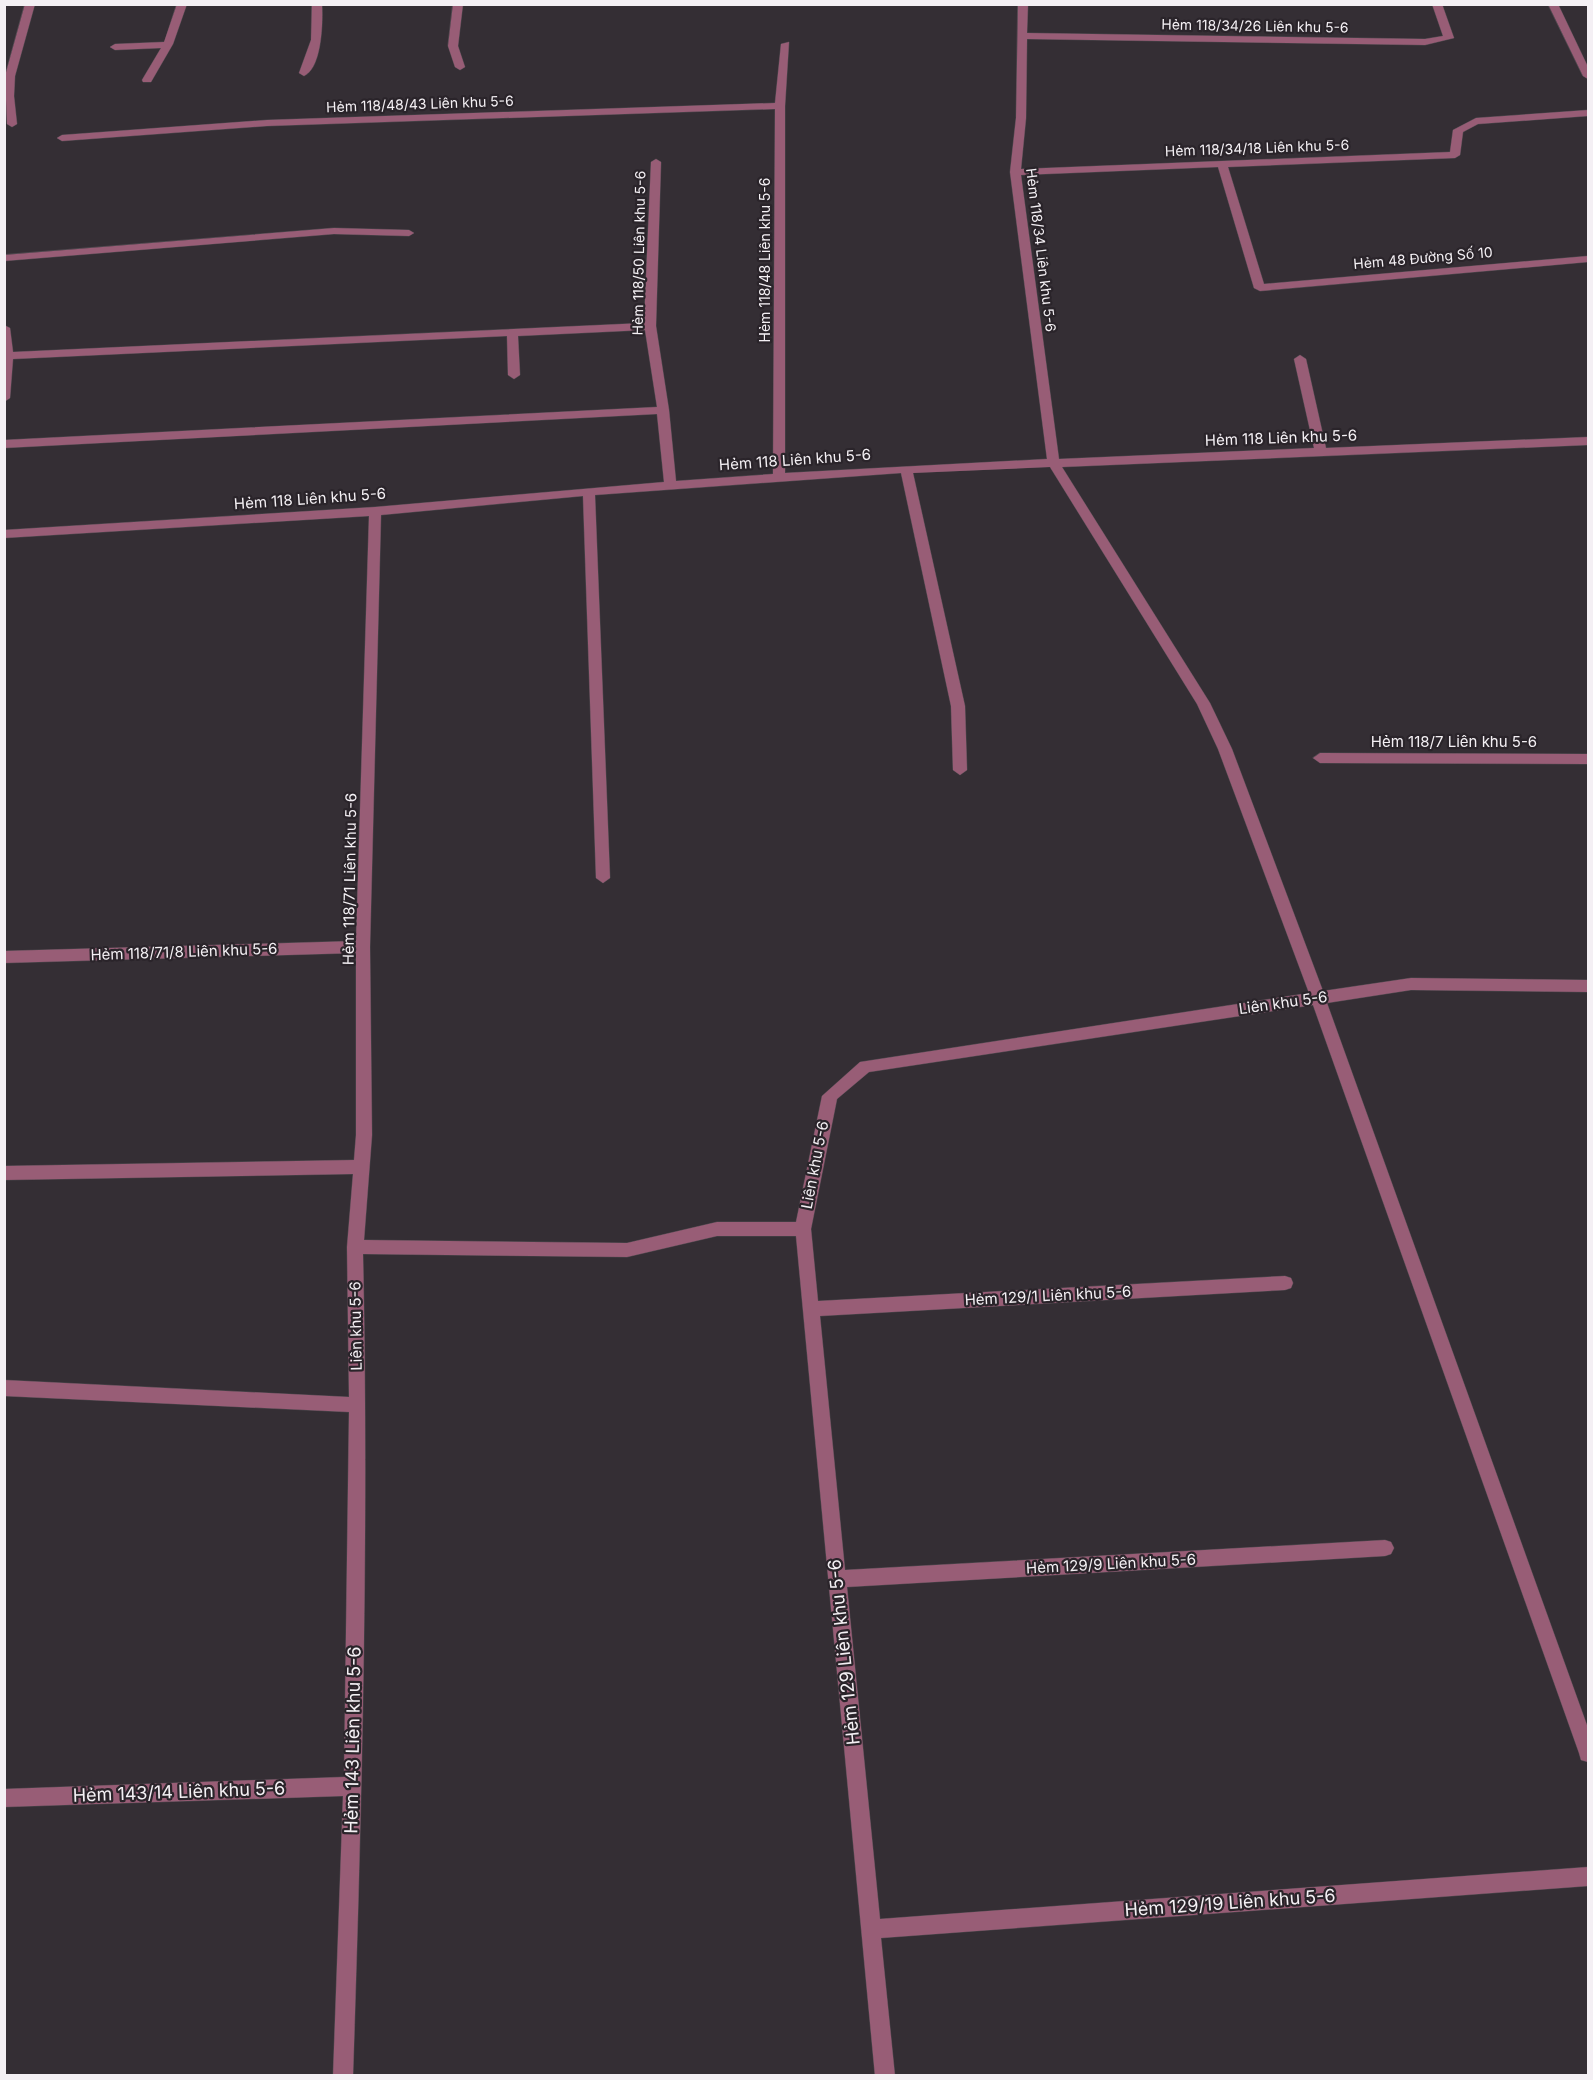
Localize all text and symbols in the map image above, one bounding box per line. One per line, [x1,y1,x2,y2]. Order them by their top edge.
street label: Hẻm 118/34/26 Liên khu 5-6 [1161,15,1349,36]
street label: Hẻm 118/48/43 Liên khu 5-6 [326,92,514,115]
street label: Hẻm 118/34/18 Liên khu 5-6 [1165,136,1349,159]
street label: Hẻm 118/34 Liên khu 5-6 [1023,167,1060,333]
street label: Hẻm 118/50 Liên khu 5-6 [629,171,648,335]
street label: Hẻm 118/48 Liên khu 5-6 [756,178,773,343]
street label: Hẻm 48 Đường Số 10 [1353,243,1493,272]
street label: Hẻm 118 Liên khu 5-6 [1204,425,1357,450]
street label: Hẻm 118 Liên khu 5-6 [718,445,872,474]
street label: Hẻm 118 Liên khu 5-6 [233,484,387,513]
street label: Hẻm 118/7 Liên khu 5-6 [1371,732,1537,751]
street label: Hẻm 118/71 Liên khu 5-6 [338,793,361,965]
street label: Hẻm 118/71/8 Liên khu 5-6 [90,939,278,964]
street label: Liên khu 5-6 [1237,987,1329,1018]
street label: Liên khu 5-6 [797,1119,832,1211]
street label: Liên khu 5-6 [345,1281,366,1371]
street label: Hẻm 129/1 Liên khu 5-6 [964,1282,1132,1309]
street label: Hẻm 129/9 Liên khu 5-6 [1025,1550,1196,1577]
street label: Hẻm 129 Liên khu 5-6 [823,1558,864,1746]
street label: Hẻm 143 Liên khu 5-6 [340,1646,365,1834]
street label: Hẻm 143/14 Liên khu 5-6 [72,1777,286,1806]
street label: Hẻm 129/19 Liên khu 5-6 [1124,1885,1336,1920]

